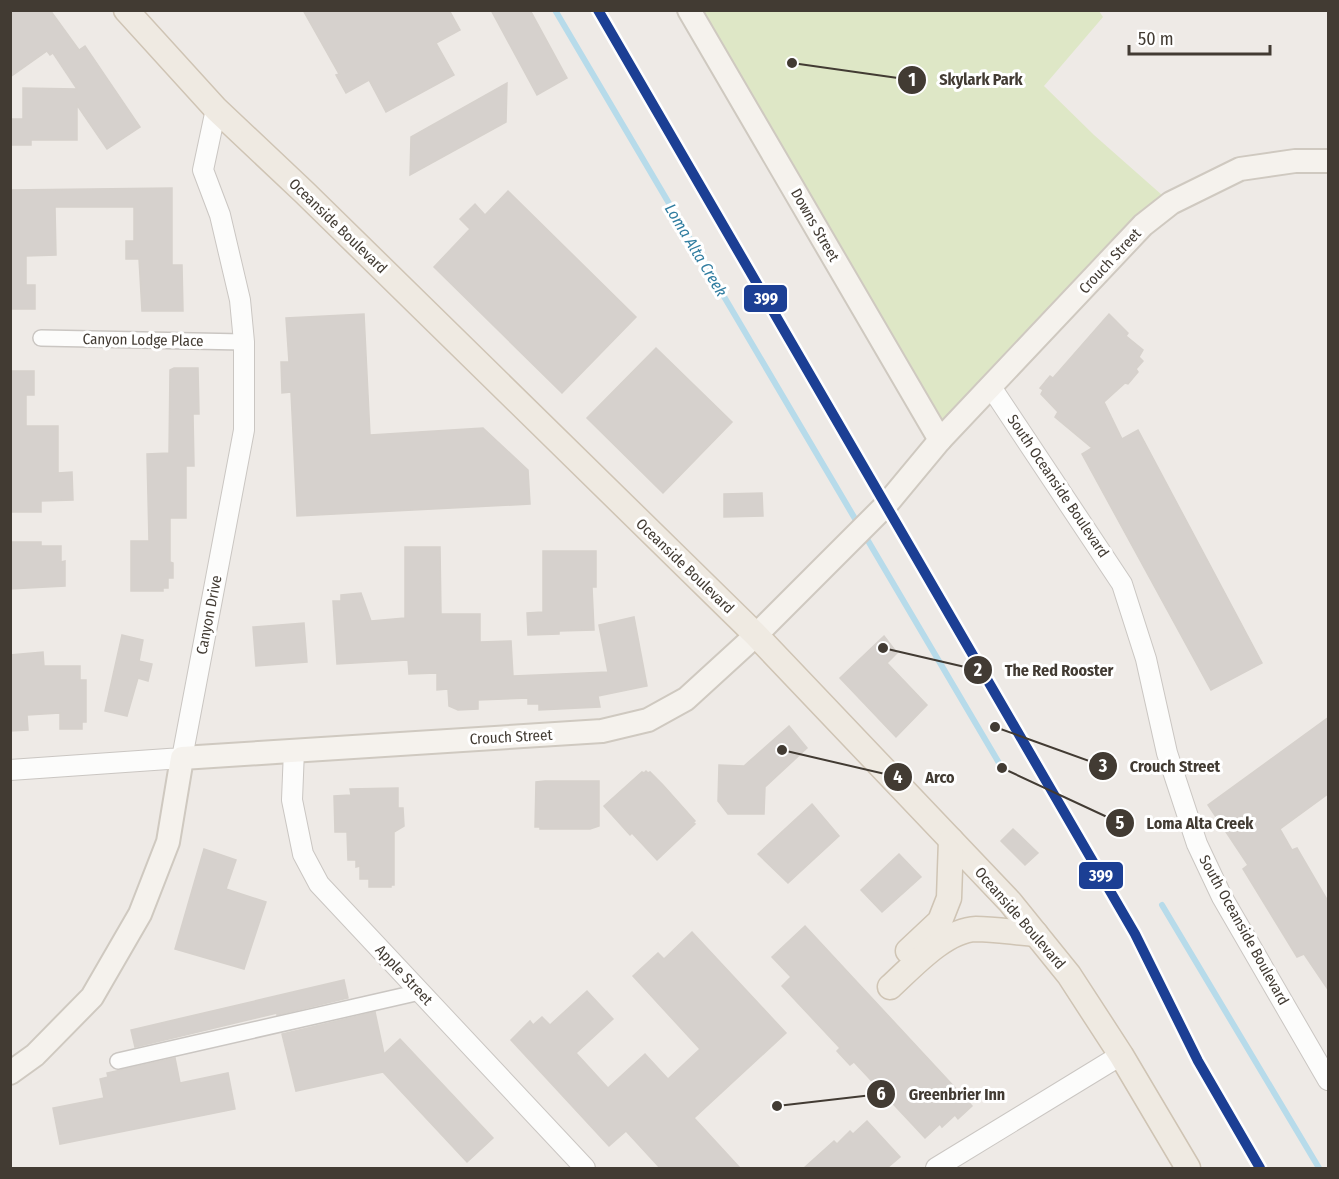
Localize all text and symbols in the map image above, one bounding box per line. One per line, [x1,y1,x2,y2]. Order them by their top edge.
scale bar [1129,18,1270,56]
text: 50 m [1138,28,1174,50]
callout: Skylark Park [897,63,1034,97]
text: 1 [908,69,916,91]
text: Skylark Park [939,70,1024,89]
street label: Oceanside Boulevard [285,175,391,277]
street label: Downs Street [787,185,843,265]
water label: Loma Alta Creek [661,200,731,300]
street label: Crouch Street [1075,225,1145,297]
line badge: 399 [743,284,788,313]
text: 399 [753,289,778,308]
street label: Canyon Lodge Place [82,330,204,350]
street label: South Oceanside Boulevard [1003,411,1113,561]
street label: Oceanside Boulevard [632,515,738,617]
street label: Canyon Drive [193,574,225,656]
callout: The Red Rooster [963,653,1126,687]
text: 2 [973,659,982,681]
text: The Red Rooster [1005,661,1114,680]
street label: Crouch Street [469,726,553,748]
callout: Crouch Street [1088,749,1232,783]
text: 3 [1098,755,1108,777]
text: Crouch Street [1130,757,1221,776]
callout: Arco [883,760,967,794]
text: 4 [893,766,903,788]
text: Arco [924,768,955,787]
callout: Loma Alta Creek [1105,806,1265,840]
text: 5 [1116,812,1125,834]
text: Loma Alta Creek [1147,814,1254,833]
street label: South Oceanside Boulevard [1195,852,1293,1008]
line badge: 399 [1078,861,1124,890]
street label: Oceanside Boulevard [971,863,1069,973]
text: 399 [1088,866,1113,885]
street label: Apple Street [372,941,436,1009]
callout: Greenbrier Inn [866,1077,1017,1111]
text: 6 [876,1083,886,1105]
text: Greenbrier Inn [909,1085,1005,1104]

